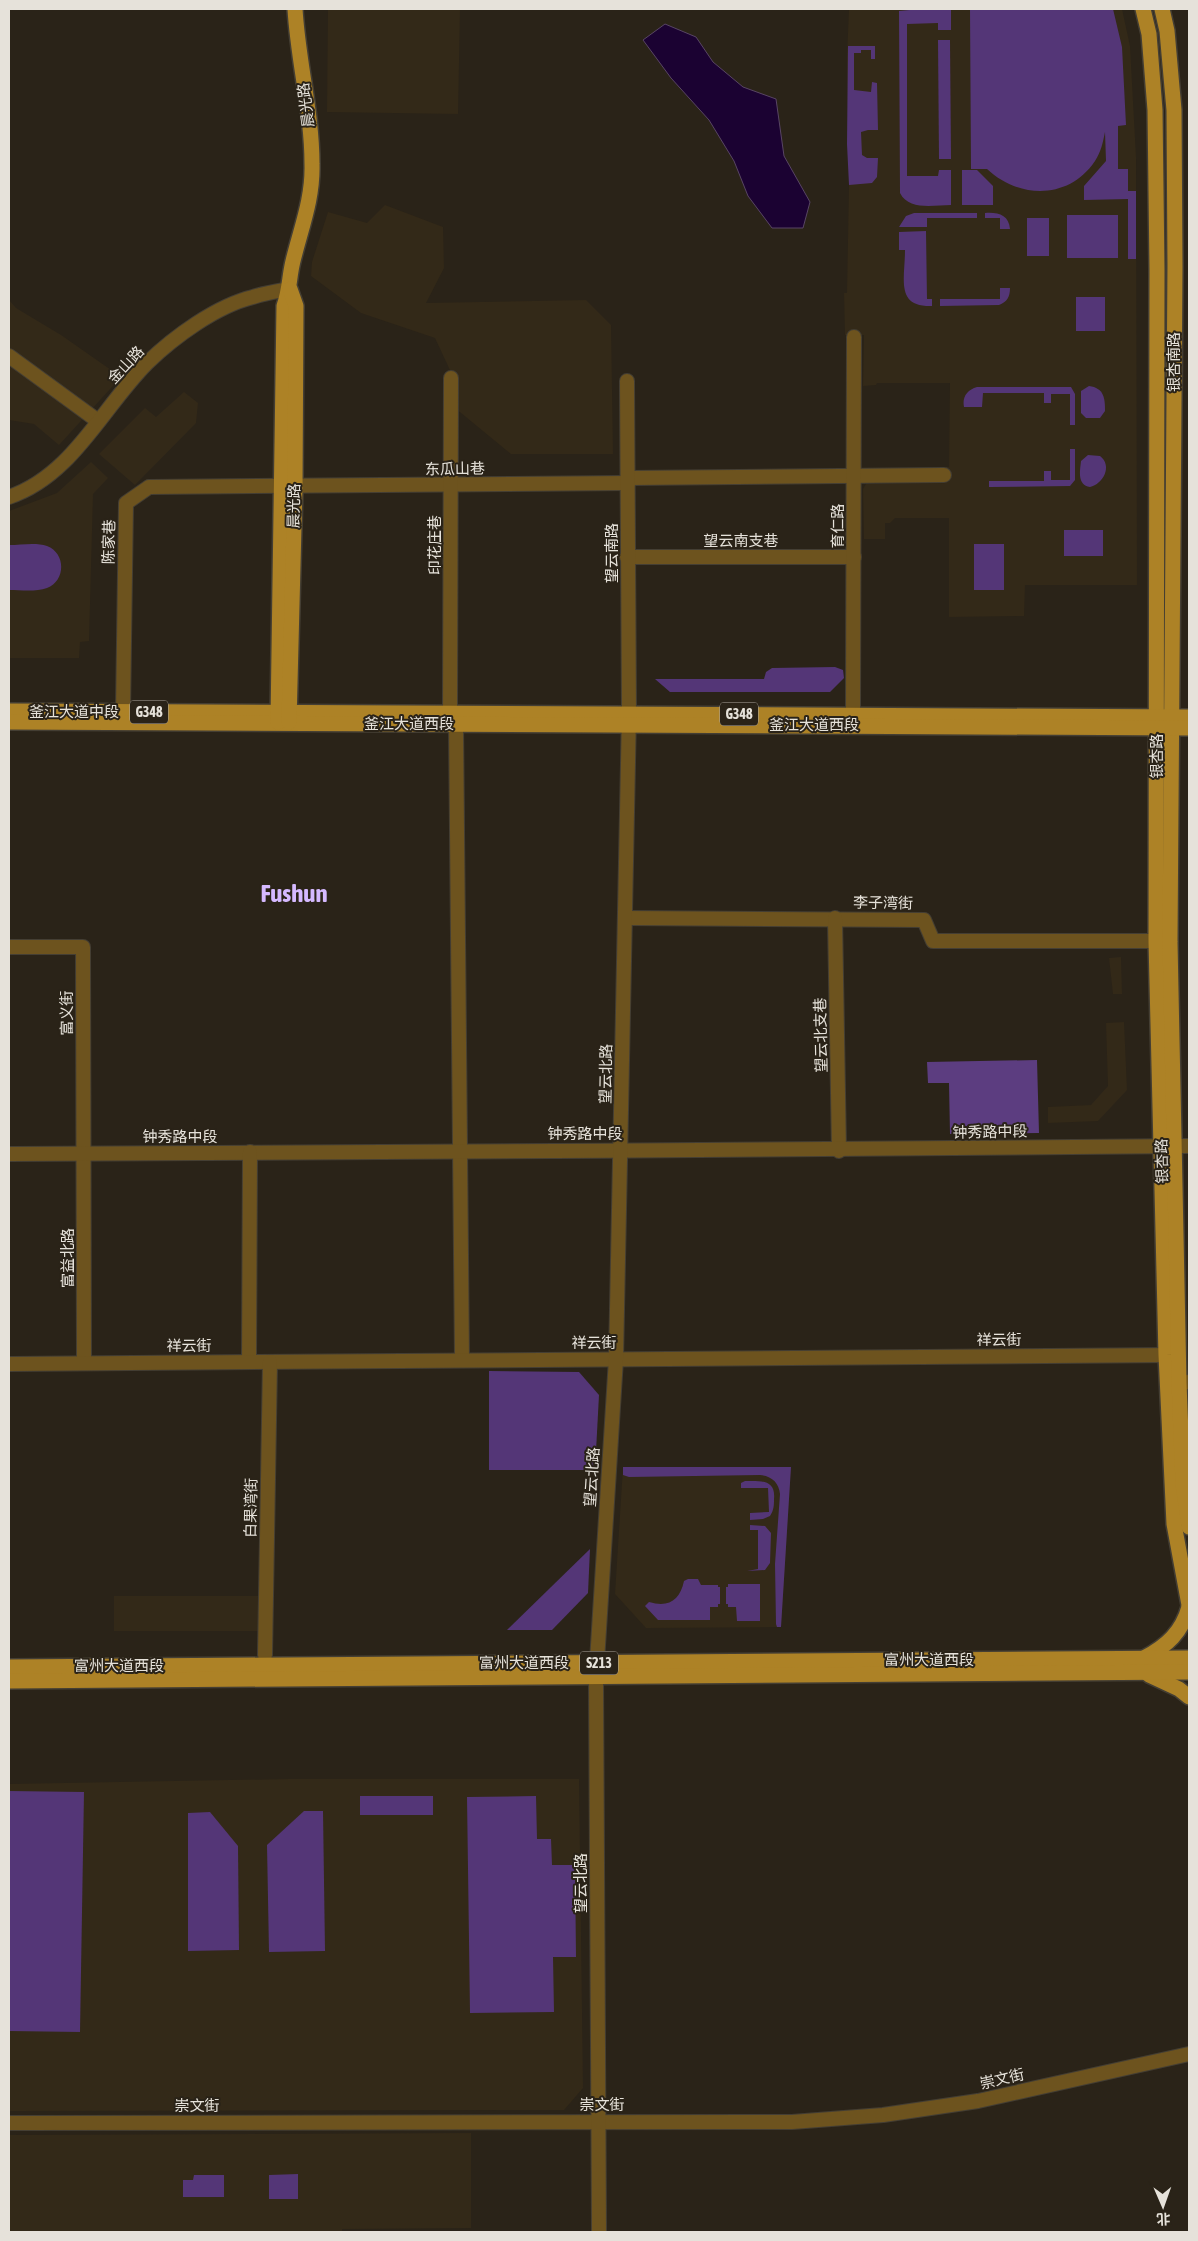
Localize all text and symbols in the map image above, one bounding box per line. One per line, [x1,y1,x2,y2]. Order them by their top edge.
street label: 晨光路 [294,82,317,128]
street label: 银杏南路 [1165,332,1182,392]
street label: 金山路 [104,342,147,387]
street label: 东瓜山巷 [425,459,485,478]
street label: 晨光路 [285,483,302,529]
street label: 育仁路 [829,503,846,549]
street label: 印花庄巷 [426,515,443,575]
street label: 陈家巷 [100,519,117,565]
street label: 望云南路 [603,523,620,583]
street label: 望云南支巷 [703,532,779,549]
road number: G348 [130,700,168,724]
road number: G348 [720,702,758,726]
street label: 釜江大道中段 [29,703,119,720]
street label: 釜江大道西段 [364,715,454,732]
street label: 釜江大道西段 [769,716,859,733]
street label: 银杏路 [1148,733,1165,779]
district label: Fushun [260,879,328,907]
street label: 李子湾街 [853,893,913,912]
street label: 富义街 [58,990,75,1036]
street label: 望云北支巷 [811,997,830,1073]
street label: 望云北路 [596,1044,615,1104]
street label: 钟秀路中段 [952,1122,1028,1141]
street label: 钟秀路中段 [547,1125,623,1142]
street label: 钟秀路中段 [142,1128,218,1145]
street label: 银杏路 [1153,1138,1170,1184]
street label: 富益北路 [59,1228,76,1288]
street label: 祥云街 [976,1331,1022,1348]
street label: 祥云街 [571,1334,617,1351]
street label: 祥云街 [166,1337,212,1354]
street label: 望云北路 [581,1446,602,1507]
street label: 白果湾街 [241,1478,260,1538]
street label: 富州大道西段 [884,1651,974,1668]
road number: S213 [580,1652,618,1675]
street label: 富州大道西段 [479,1654,569,1671]
street label: 富州大道西段 [74,1657,164,1674]
street label: 望云北路 [572,1853,589,1913]
street label: 崇文街 [978,2065,1026,2092]
street label: 崇文街 [579,2096,625,2113]
street label: 崇文街 [174,2097,220,2114]
north arrow [1138,2181,1188,2231]
text: 北 [1156,2211,1171,2227]

